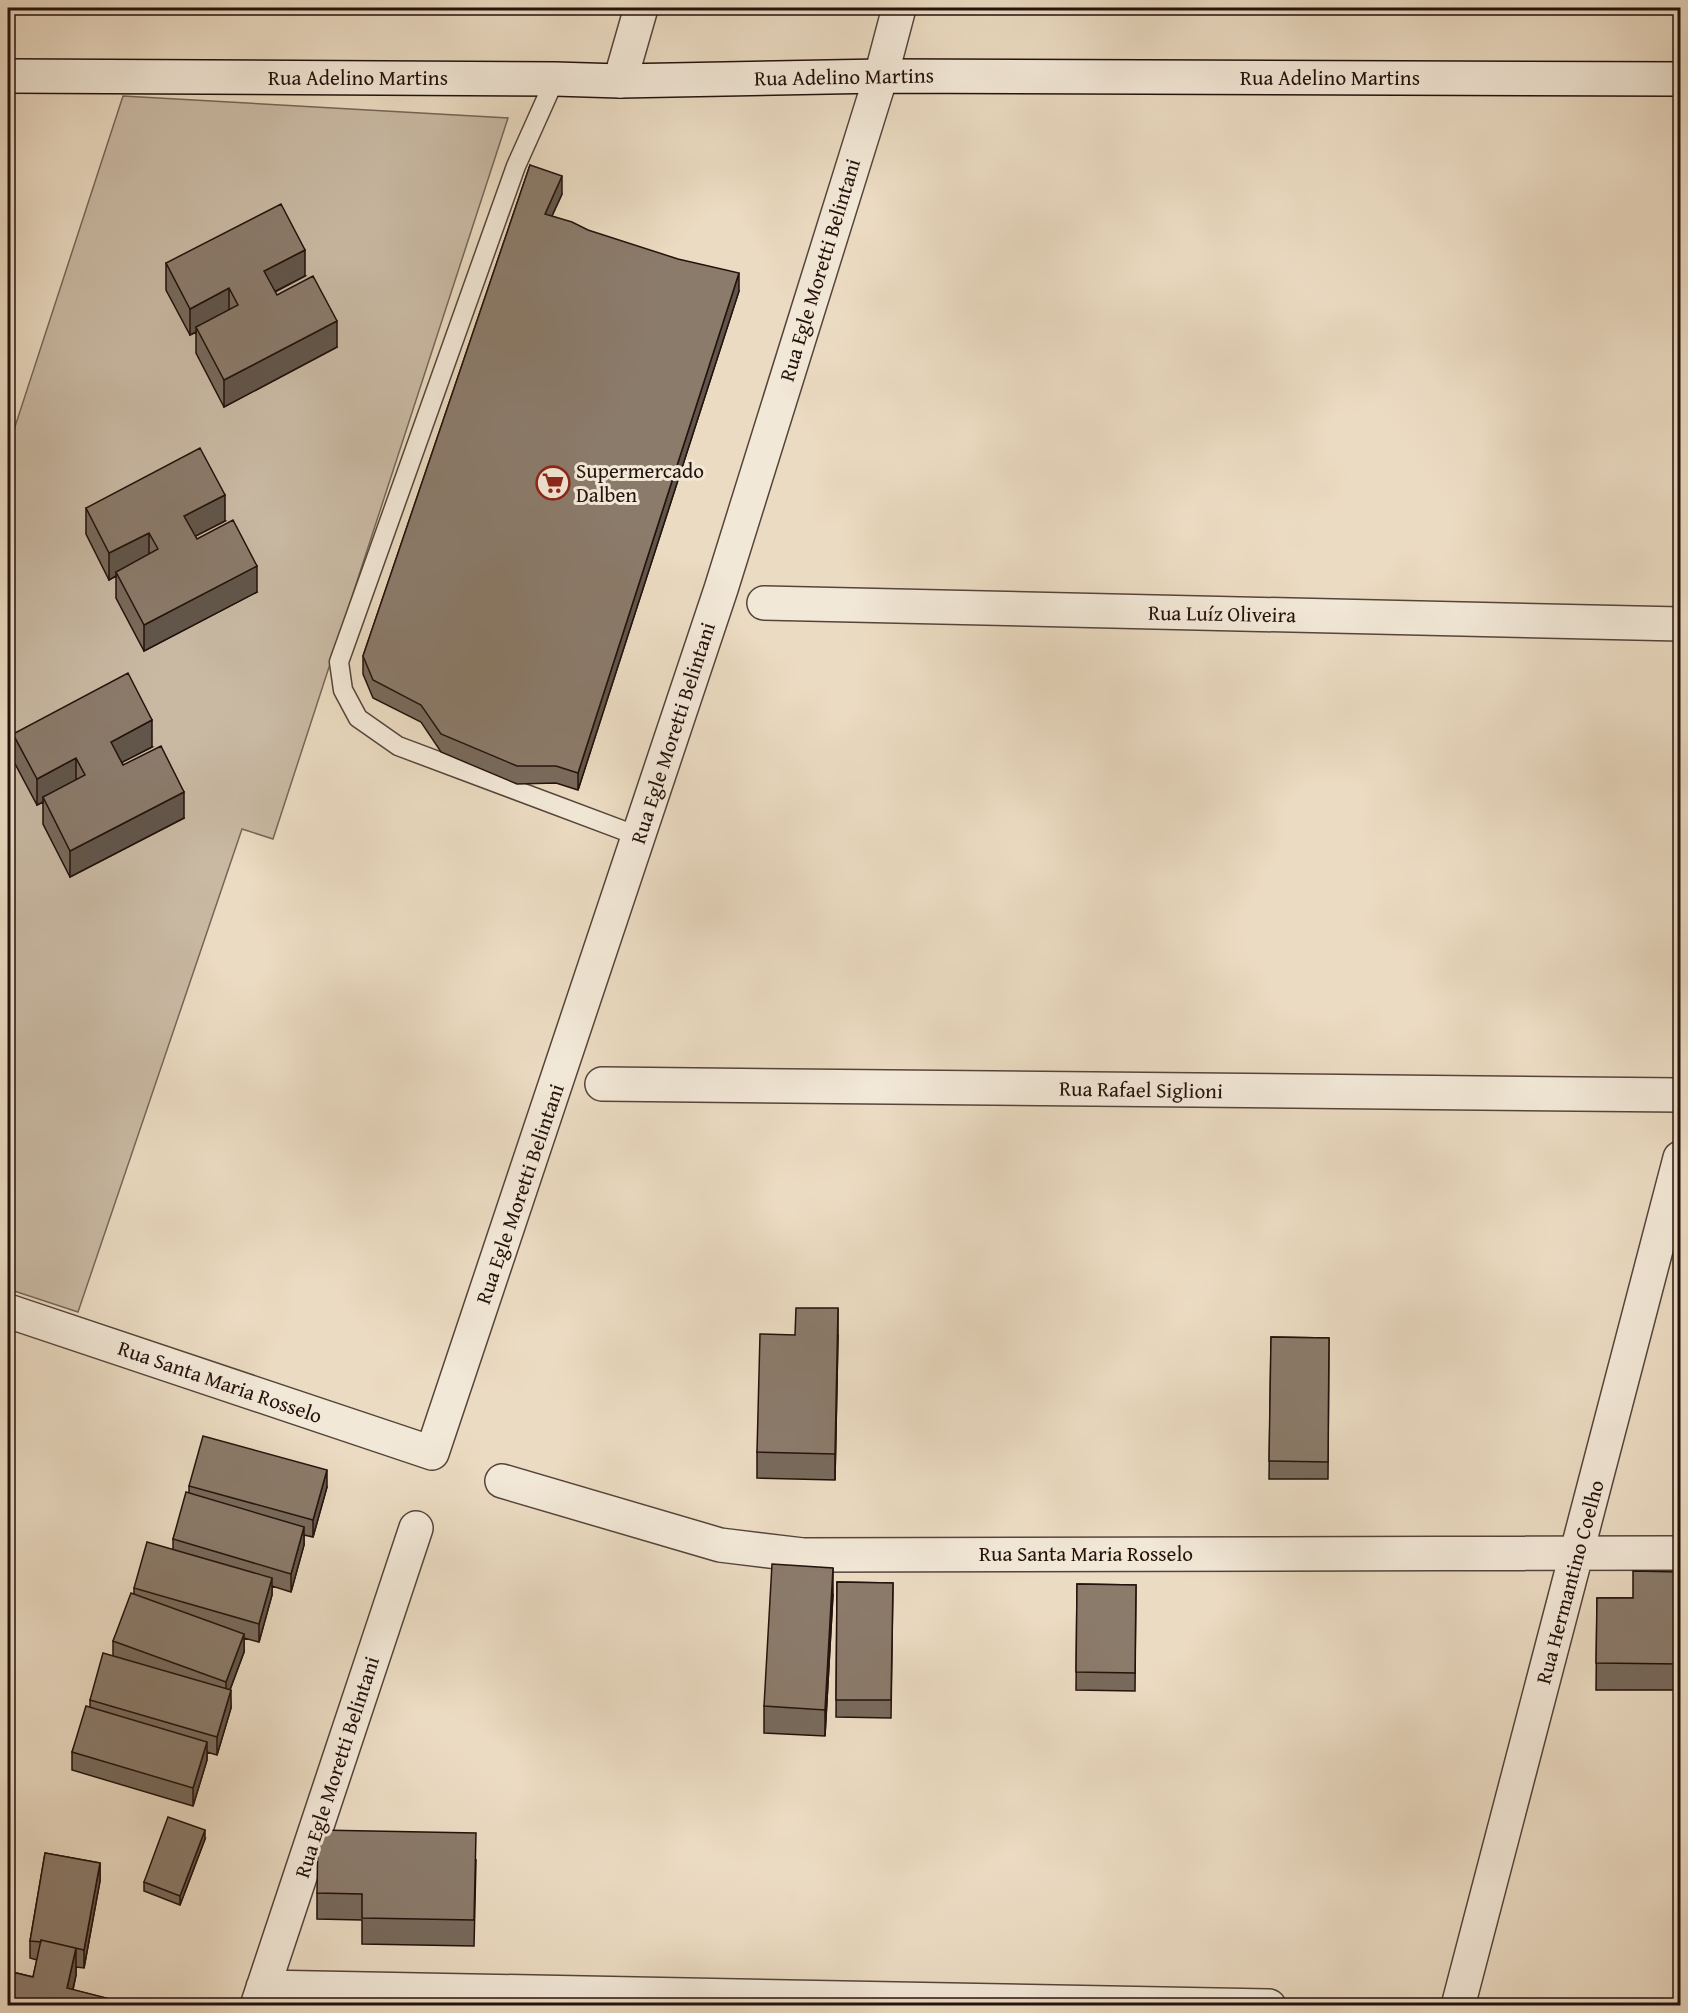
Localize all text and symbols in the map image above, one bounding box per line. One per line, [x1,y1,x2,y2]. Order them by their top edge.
street label: Rua Adelino Martins [754,59,934,94]
street label: Rua Adelino Martins [268,62,448,93]
street label: Rua Adelino Martins [1240,62,1420,93]
street label: Rua Egle Moretti Belintani [771,155,868,385]
place label: Supermercado Dalben [576,455,704,510]
supermarket icon: Supermercado Dalben [535,465,571,501]
street label: Rua Luíz Oliveira [1148,597,1296,630]
street label: Rua Egle Moretti Belintani [622,618,723,848]
street label: Rua Rafael Siglioni [1059,1073,1223,1106]
street label: Rua Egle Moretti Belintani [467,1079,572,1308]
street label: Rua Santa Maria Rosselo [114,1332,326,1431]
street label: Rua Hermantino Coelho [1527,1476,1612,1687]
street label: Rua Santa Maria Rosselo [979,1538,1193,1569]
street label: Rua Egle Moretti Belintani [286,1652,387,1882]

